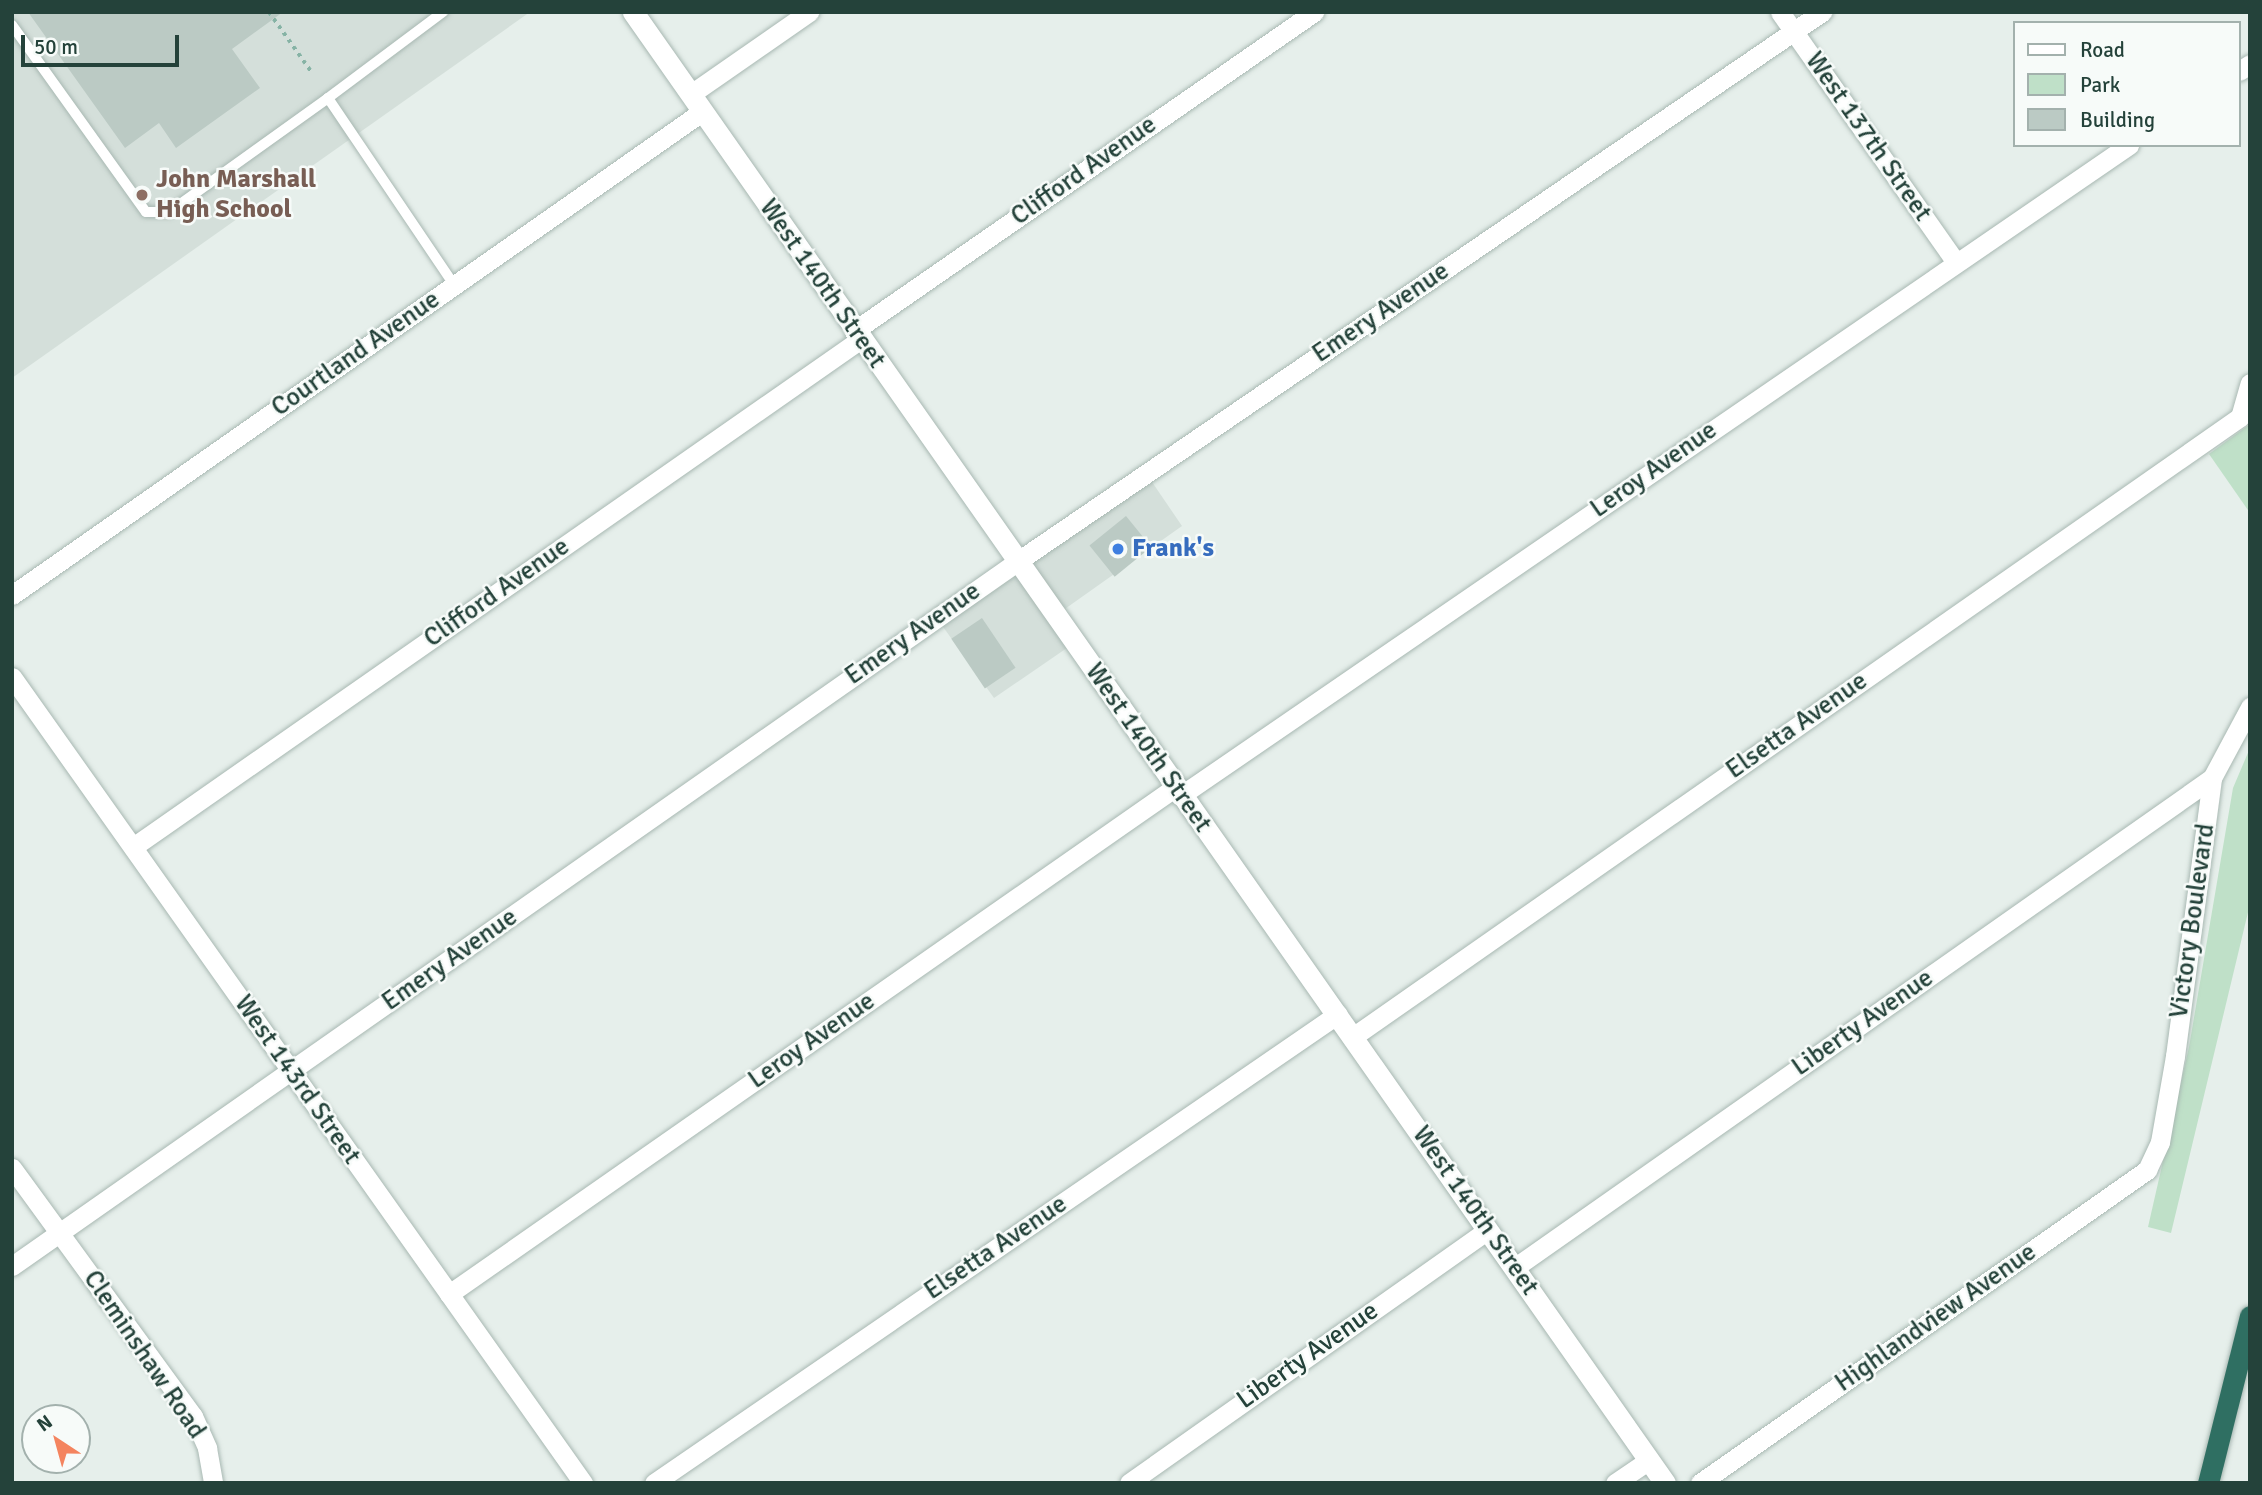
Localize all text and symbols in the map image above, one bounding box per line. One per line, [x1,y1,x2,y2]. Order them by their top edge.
scale bar [24,21,182,65]
legend [2014,21,2241,147]
text: 50 m [34,34,78,60]
text: Road [2080,37,2125,63]
street label: West 137th Street [1798,46,1938,228]
text: Park [2080,72,2120,98]
text: Building [2080,107,2155,133]
street label: Clifford Avenue [1005,109,1163,233]
place label: John Marshall High School [156,164,316,226]
marker: John Marshall High School [134,187,150,203]
street label: West 140th Street [752,193,892,375]
street label: Emery Avenue [1307,256,1455,370]
street label: Courtland Avenue [266,284,446,424]
street label: Leroy Avenue [1585,415,1723,525]
street label: Clifford Avenue [418,531,576,655]
place label: Frank's [1132,533,1214,565]
marker: Frank's [1110,541,1126,557]
street label: Emery Avenue [839,576,987,692]
street label: West 140th Street [1078,657,1218,839]
street label: Elsetta Avenue [1720,666,1874,786]
street label: Victory Boulevard [2164,822,2222,1020]
street label: Emery Avenue [376,902,524,1018]
street label: Liberty Avenue [1786,963,1940,1083]
street label: Leroy Avenue [743,986,881,1096]
street label: West 143rd Street [227,990,367,1170]
street label: West 140th Street [1405,1120,1545,1302]
street label: Elsetta Avenue [919,1189,1073,1307]
street label: Highlandview Avenue [1829,1237,2043,1399]
street label: Cleminshaw Road [76,1265,212,1445]
street label: Liberty Avenue [1231,1296,1385,1416]
north arrow [21,1404,91,1474]
text: N [32,1410,57,1437]

